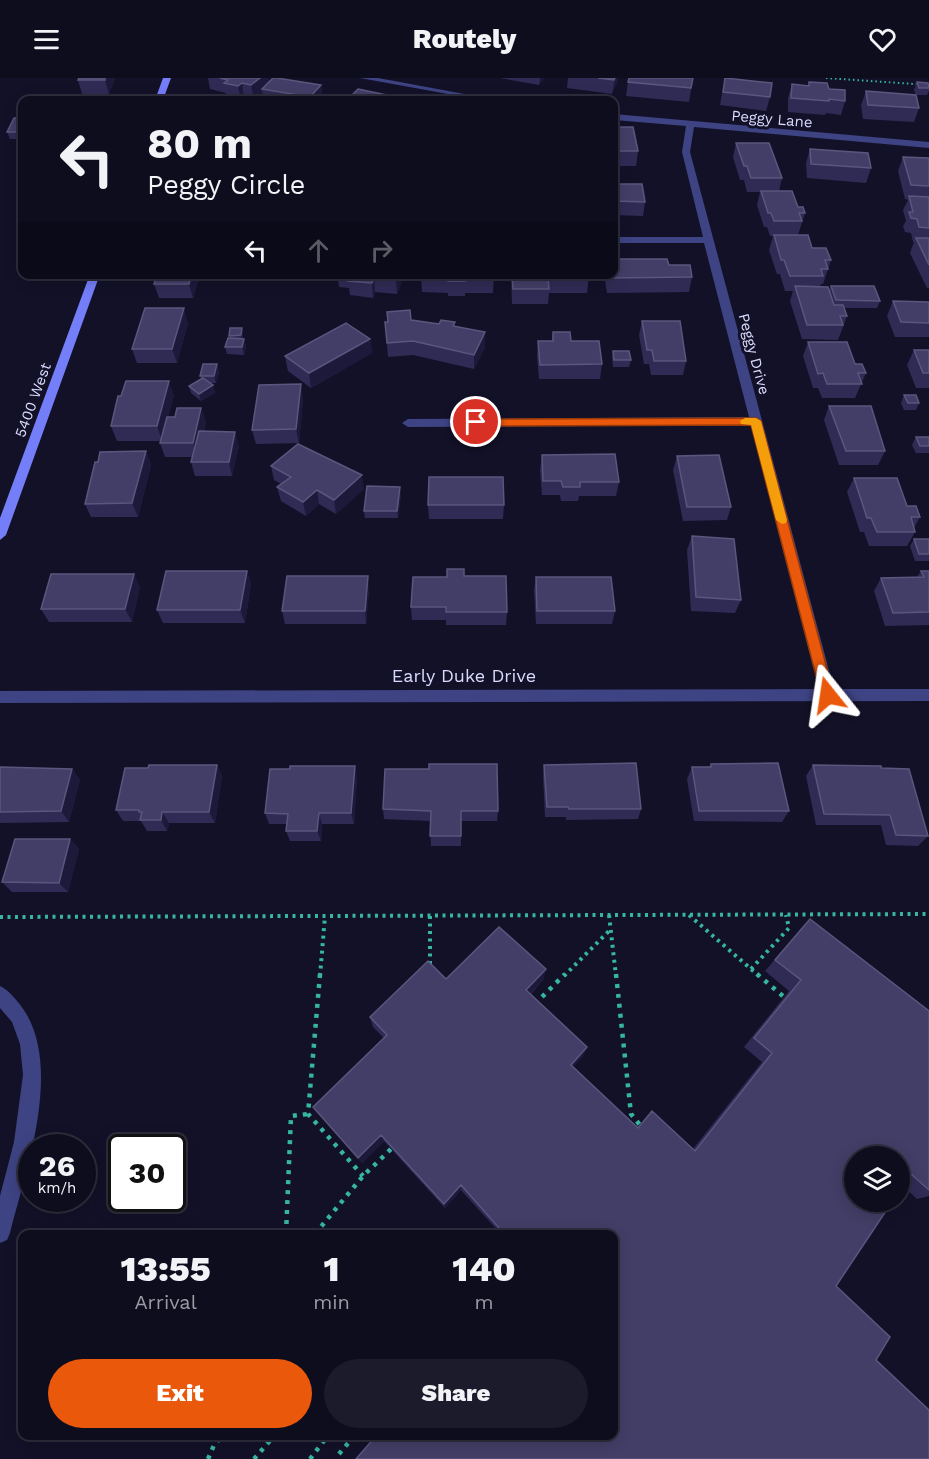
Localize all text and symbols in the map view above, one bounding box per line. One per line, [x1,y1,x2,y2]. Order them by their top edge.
icon: menu [30,23,63,56]
text: Routely [413,23,516,55]
icon: heart [866,23,899,56]
street label: Peggy Lane [731,106,813,132]
text: 80 m [147,119,252,168]
icon: left [48,120,126,198]
text: Peggy Circle [147,169,305,201]
icon: left [239,234,272,267]
icon: ahead [302,234,335,267]
icon: right [365,234,398,267]
street label: Peggy Drive [735,311,773,397]
street label: 5400 West [11,360,55,440]
pin [450,396,501,447]
icon: arrive [459,405,492,438]
position arrow [796,663,860,727]
street label: Early Duke Drive [392,665,536,686]
speed limit sign: 30 [108,1134,186,1212]
map controls [844,1146,910,1212]
button: layers [844,1146,910,1212]
text: 26 [39,1148,75,1183]
text: km/h [38,1179,76,1197]
text: 13:55 [120,1248,211,1290]
text: 1 [324,1248,340,1290]
text: 140 [452,1248,516,1290]
text: Arrival [134,1290,197,1314]
text: min [313,1290,350,1314]
text: m [474,1290,494,1314]
button: Exit [48,1359,312,1428]
button: Share [324,1359,588,1428]

